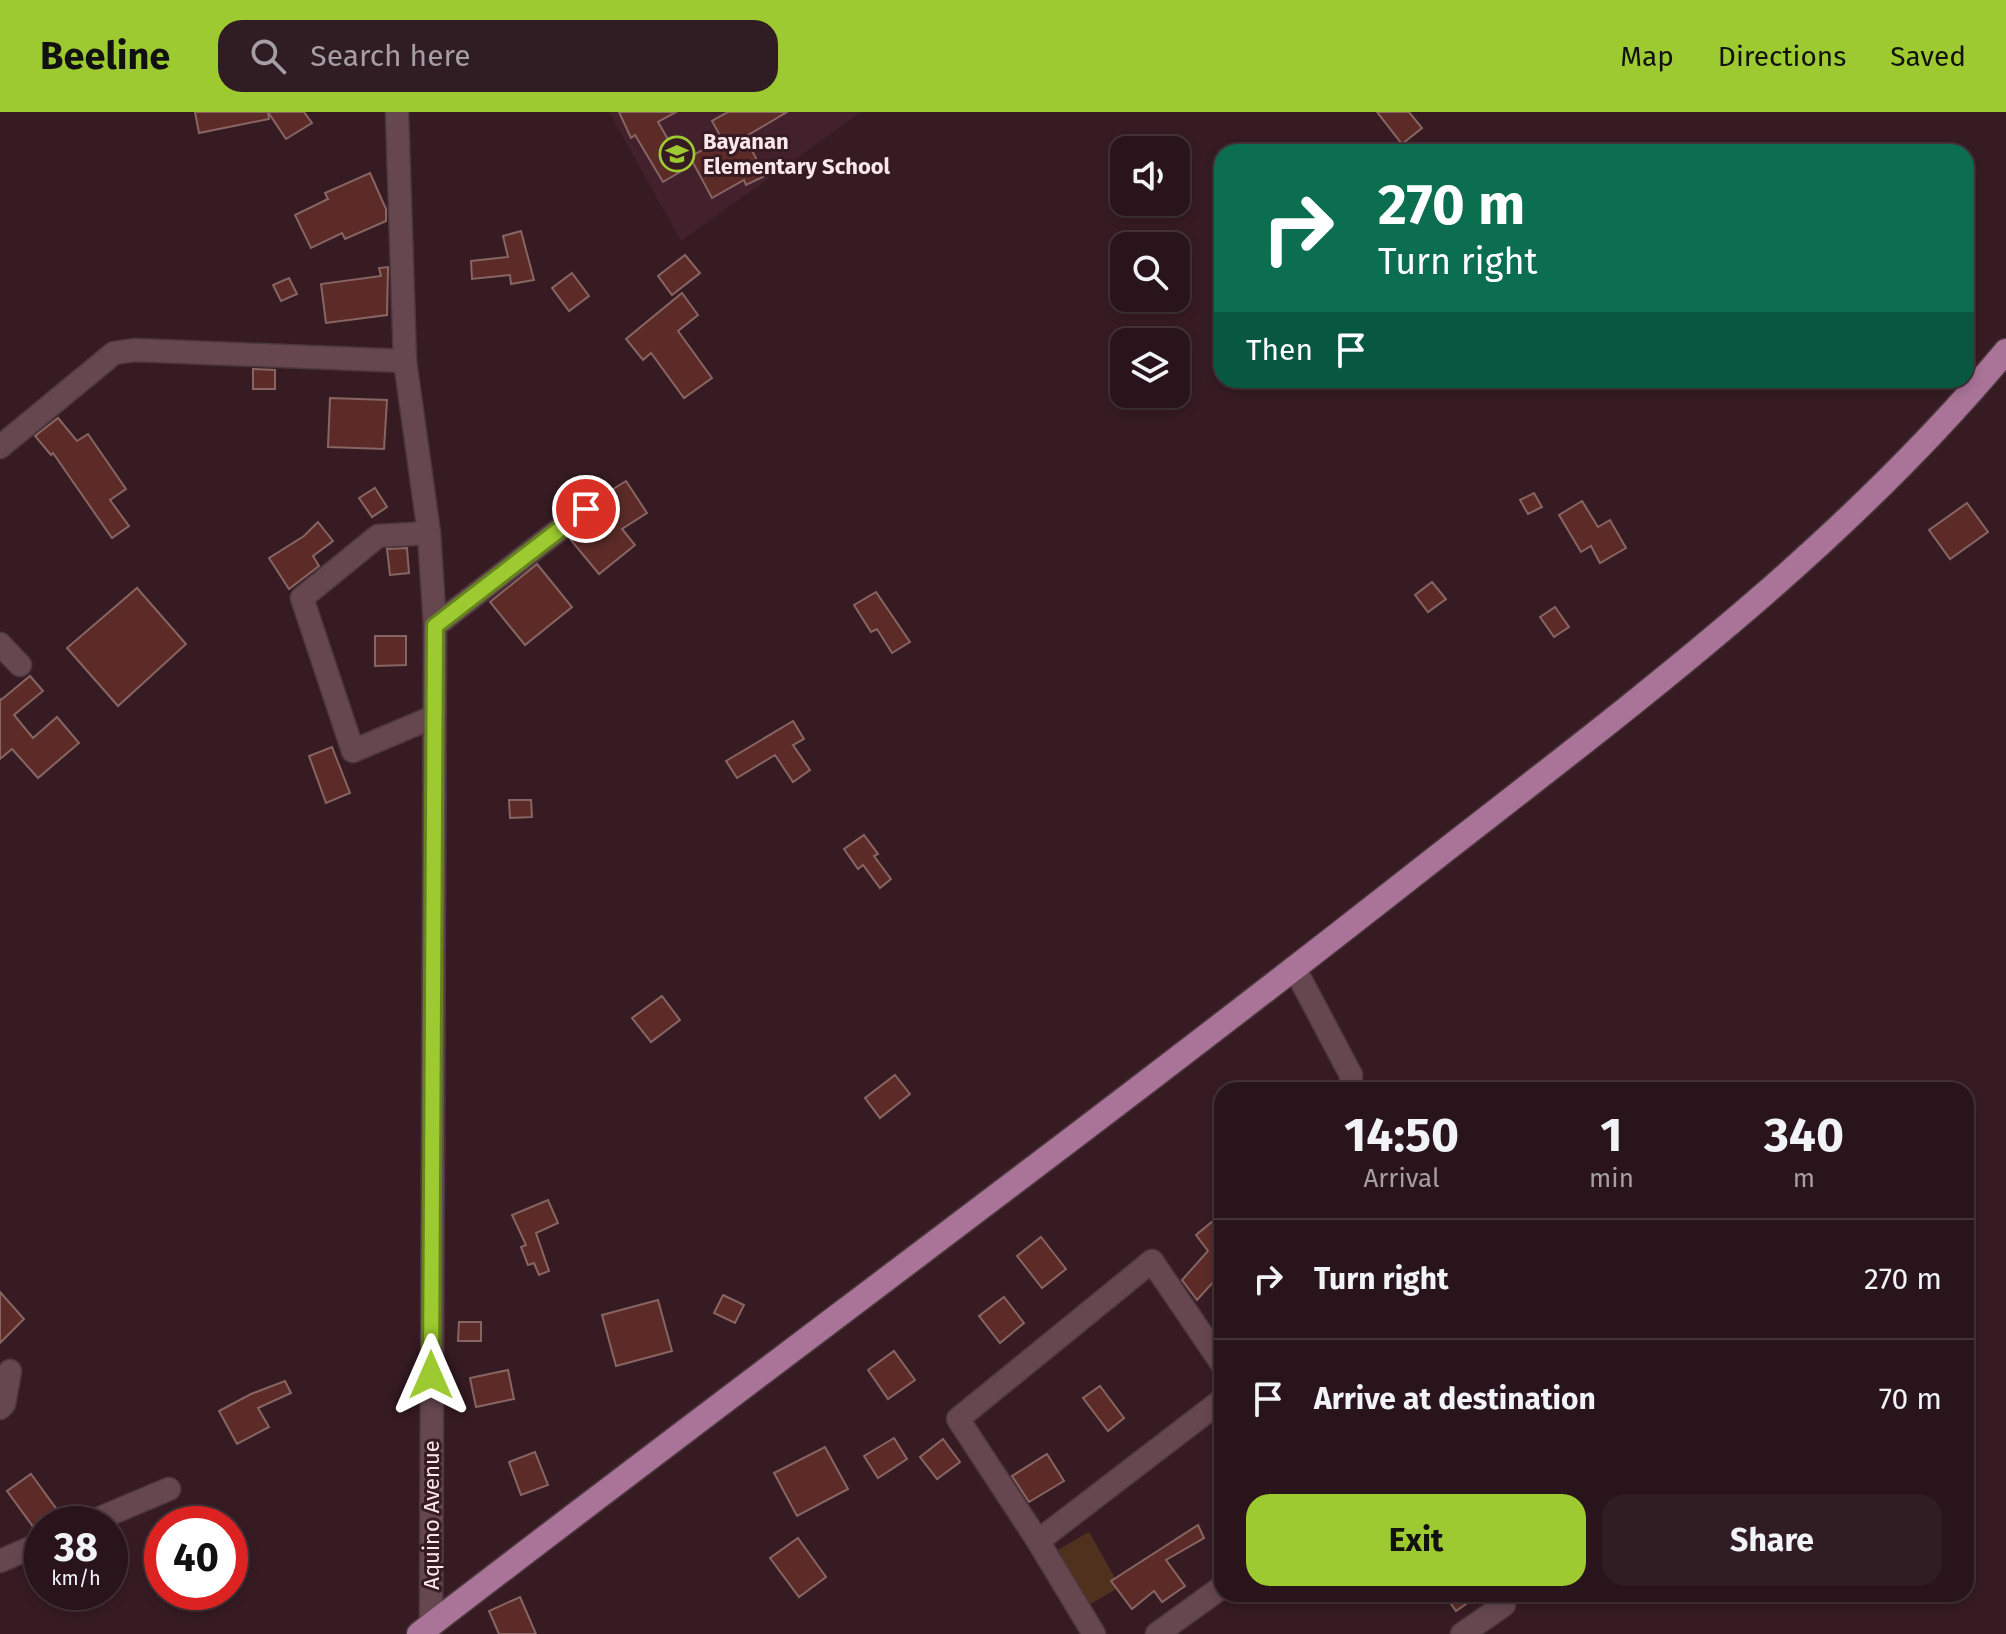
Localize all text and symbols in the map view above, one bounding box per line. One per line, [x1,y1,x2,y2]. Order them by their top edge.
search box [218,20,778,92]
text: Beeline [40,33,170,79]
icon: search [246,34,290,78]
text: Search here [310,38,471,74]
text: Map [1620,40,1674,73]
text: Directions [1718,40,1846,73]
text: Saved [1890,40,1966,73]
place label: Bayanan Elementary School [703,128,891,180]
school or university icon: Bayanan Elementary School [658,135,696,173]
map controls [1110,136,1190,408]
button: sound [1110,136,1190,216]
text: 270 m [1378,172,1525,239]
icon: right [1246,176,1350,280]
button: search [1110,232,1190,312]
text: Turn right [1378,240,1538,284]
button: layers [1110,328,1190,408]
icon: arrive [1329,328,1373,372]
text: Then [1246,332,1313,368]
pin [552,475,620,543]
icon: arrive [564,487,608,531]
text: 14:50 [1344,1106,1459,1164]
text: 1 [1600,1106,1623,1164]
text: 340 [1764,1106,1844,1164]
text: Arrival [1363,1163,1440,1194]
text: min [1589,1163,1634,1194]
text: m [1793,1163,1815,1194]
icon: right [1246,1257,1290,1301]
text: Turn right [1314,1261,1449,1297]
text: 270 m [1864,1261,1942,1297]
position arrow [389,1333,473,1417]
icon: arrive [1246,1377,1290,1421]
text: Arrive at destination [1314,1381,1596,1417]
text: 70 m [1879,1381,1942,1417]
street label: Aquino Avenue [418,1440,445,1590]
button: Exit [1246,1494,1586,1586]
button: Share [1602,1494,1942,1586]
speed limit sign: 40 [144,1506,248,1610]
text: 38 [54,1524,98,1572]
text: km/h [51,1566,101,1590]

